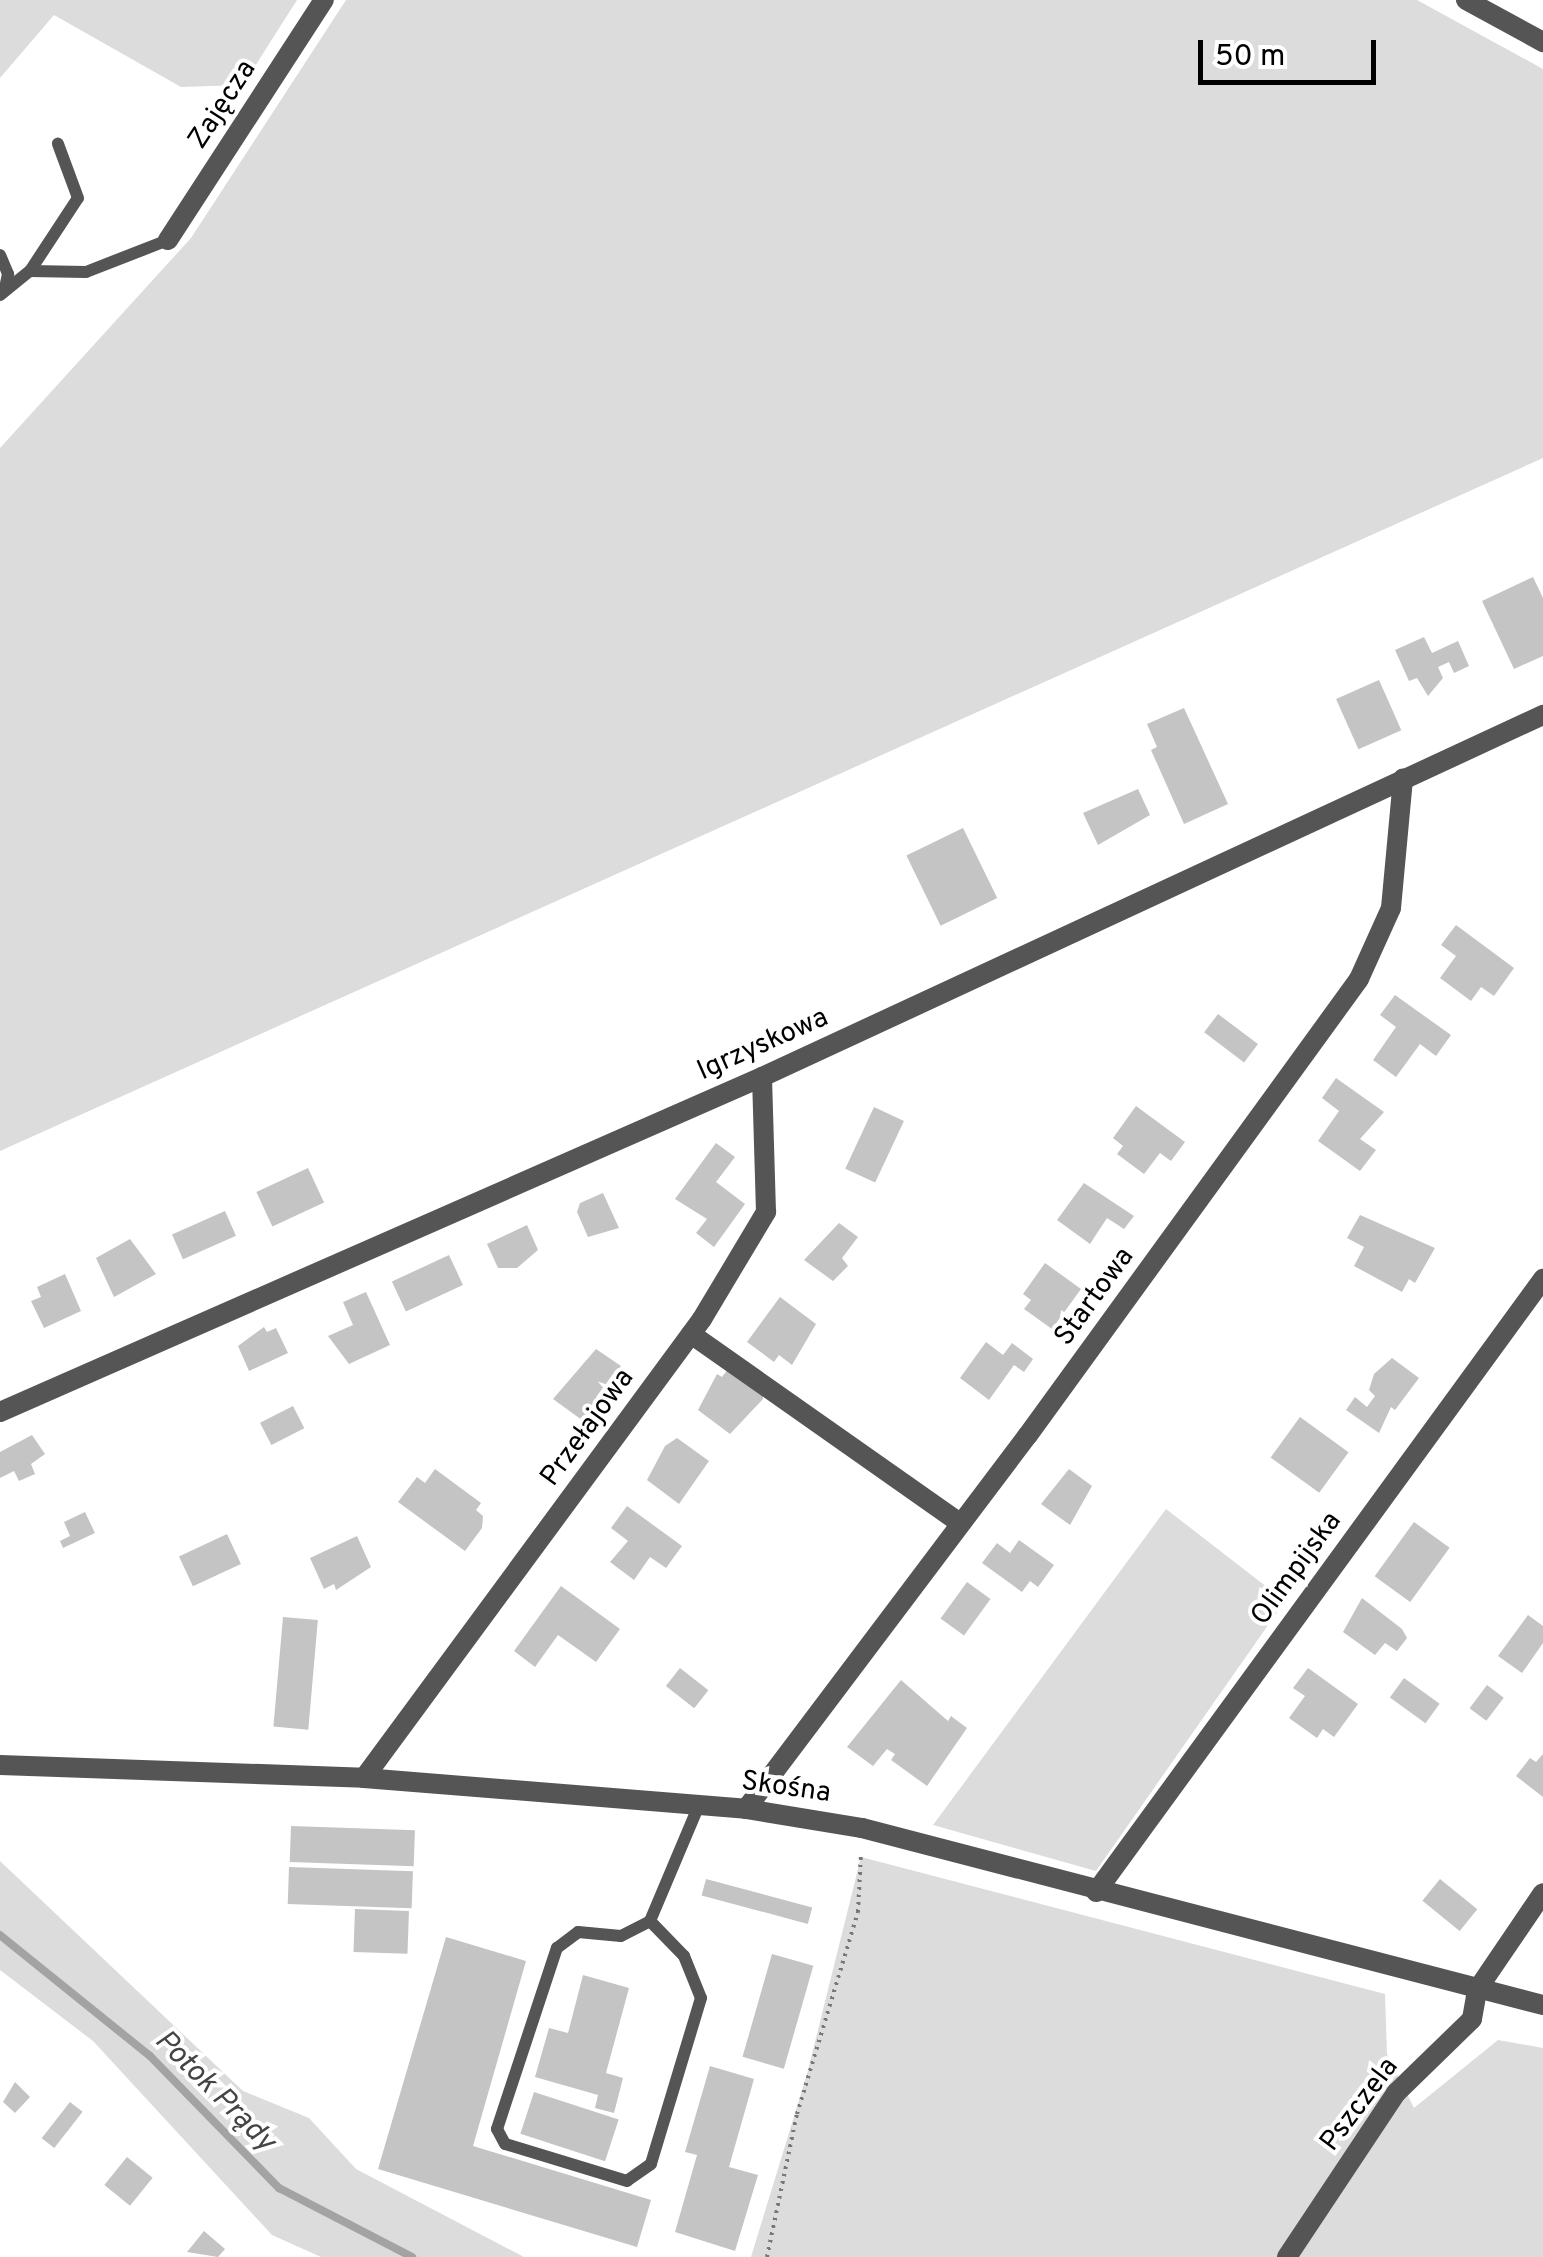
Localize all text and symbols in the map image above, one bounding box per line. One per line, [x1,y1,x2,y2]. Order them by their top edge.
scale bar [1203,20,1380,82]
text: 50 m [1215,39,1285,76]
street label: Zajęcza [182,54,264,156]
street label: Igrzyskowa [692,1001,834,1089]
street label: Startowa [1048,1241,1142,1353]
street label: Przełajowa [534,1363,642,1493]
street label: Olimpijska [1245,1506,1349,1632]
street label: Skośna [739,1765,833,1811]
water label: Potok Prądy [146,2024,282,2160]
street label: Pszczela [1314,2051,1406,2159]

